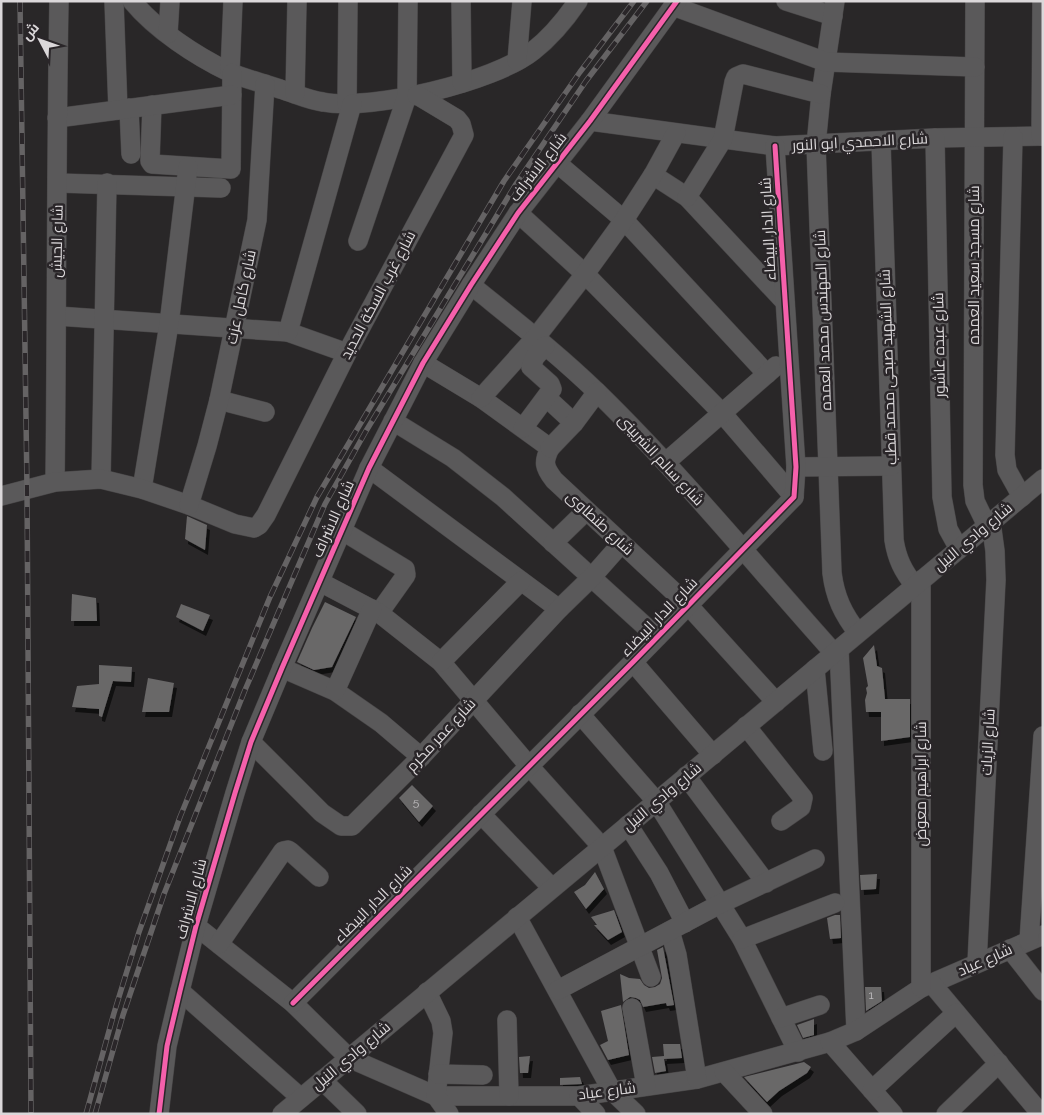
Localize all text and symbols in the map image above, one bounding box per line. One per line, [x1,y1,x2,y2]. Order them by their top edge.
north arrow [15,15,65,65]
text: ش [18,19,43,44]
street label: شارع الاشراف [505,129,572,206]
street label: شارع الاحمدي ابو النور [791,129,929,158]
street label: شارع الدار البيضاء [756,177,782,281]
street label: شارع مسجد سعيد العمده [965,185,985,345]
street label: شارع الجيش [47,204,69,278]
street label: شارع غرب السكة الحديد [337,228,421,363]
street label: شارع المهندس محمد العمده [811,229,837,411]
street label: شارع كامل عزت [222,248,262,346]
street label: شارع الشهيد صبحى محمد قطب [876,269,902,465]
street label: شارع عبده عاشور [929,292,951,399]
street label: شارع سالم الشربينى [613,411,708,511]
street label: شارع الاشراف [308,478,360,561]
street label: شارع طنطاوى [561,487,637,560]
street label: شارع وادي النيل [930,499,1018,577]
street label: شارع الدار البيضاء [617,574,703,662]
street label: شارع عمر مكرم [402,695,481,777]
street label: شارع الزيات [977,708,1001,776]
street label: شارع ابراهيم معوض [912,721,932,847]
street label: شارع وادي النيل [619,759,707,837]
house number: 5 [413,795,420,809]
street label: شارع الاشراف [172,857,212,942]
street label: شارع الدار البيضاء [330,861,417,948]
street label: شارع عياد [955,940,1016,982]
house number: 1 [868,988,874,1002]
street label: شارع وادي النيل [308,1018,396,1096]
street label: شارع عياد [577,1079,637,1105]

